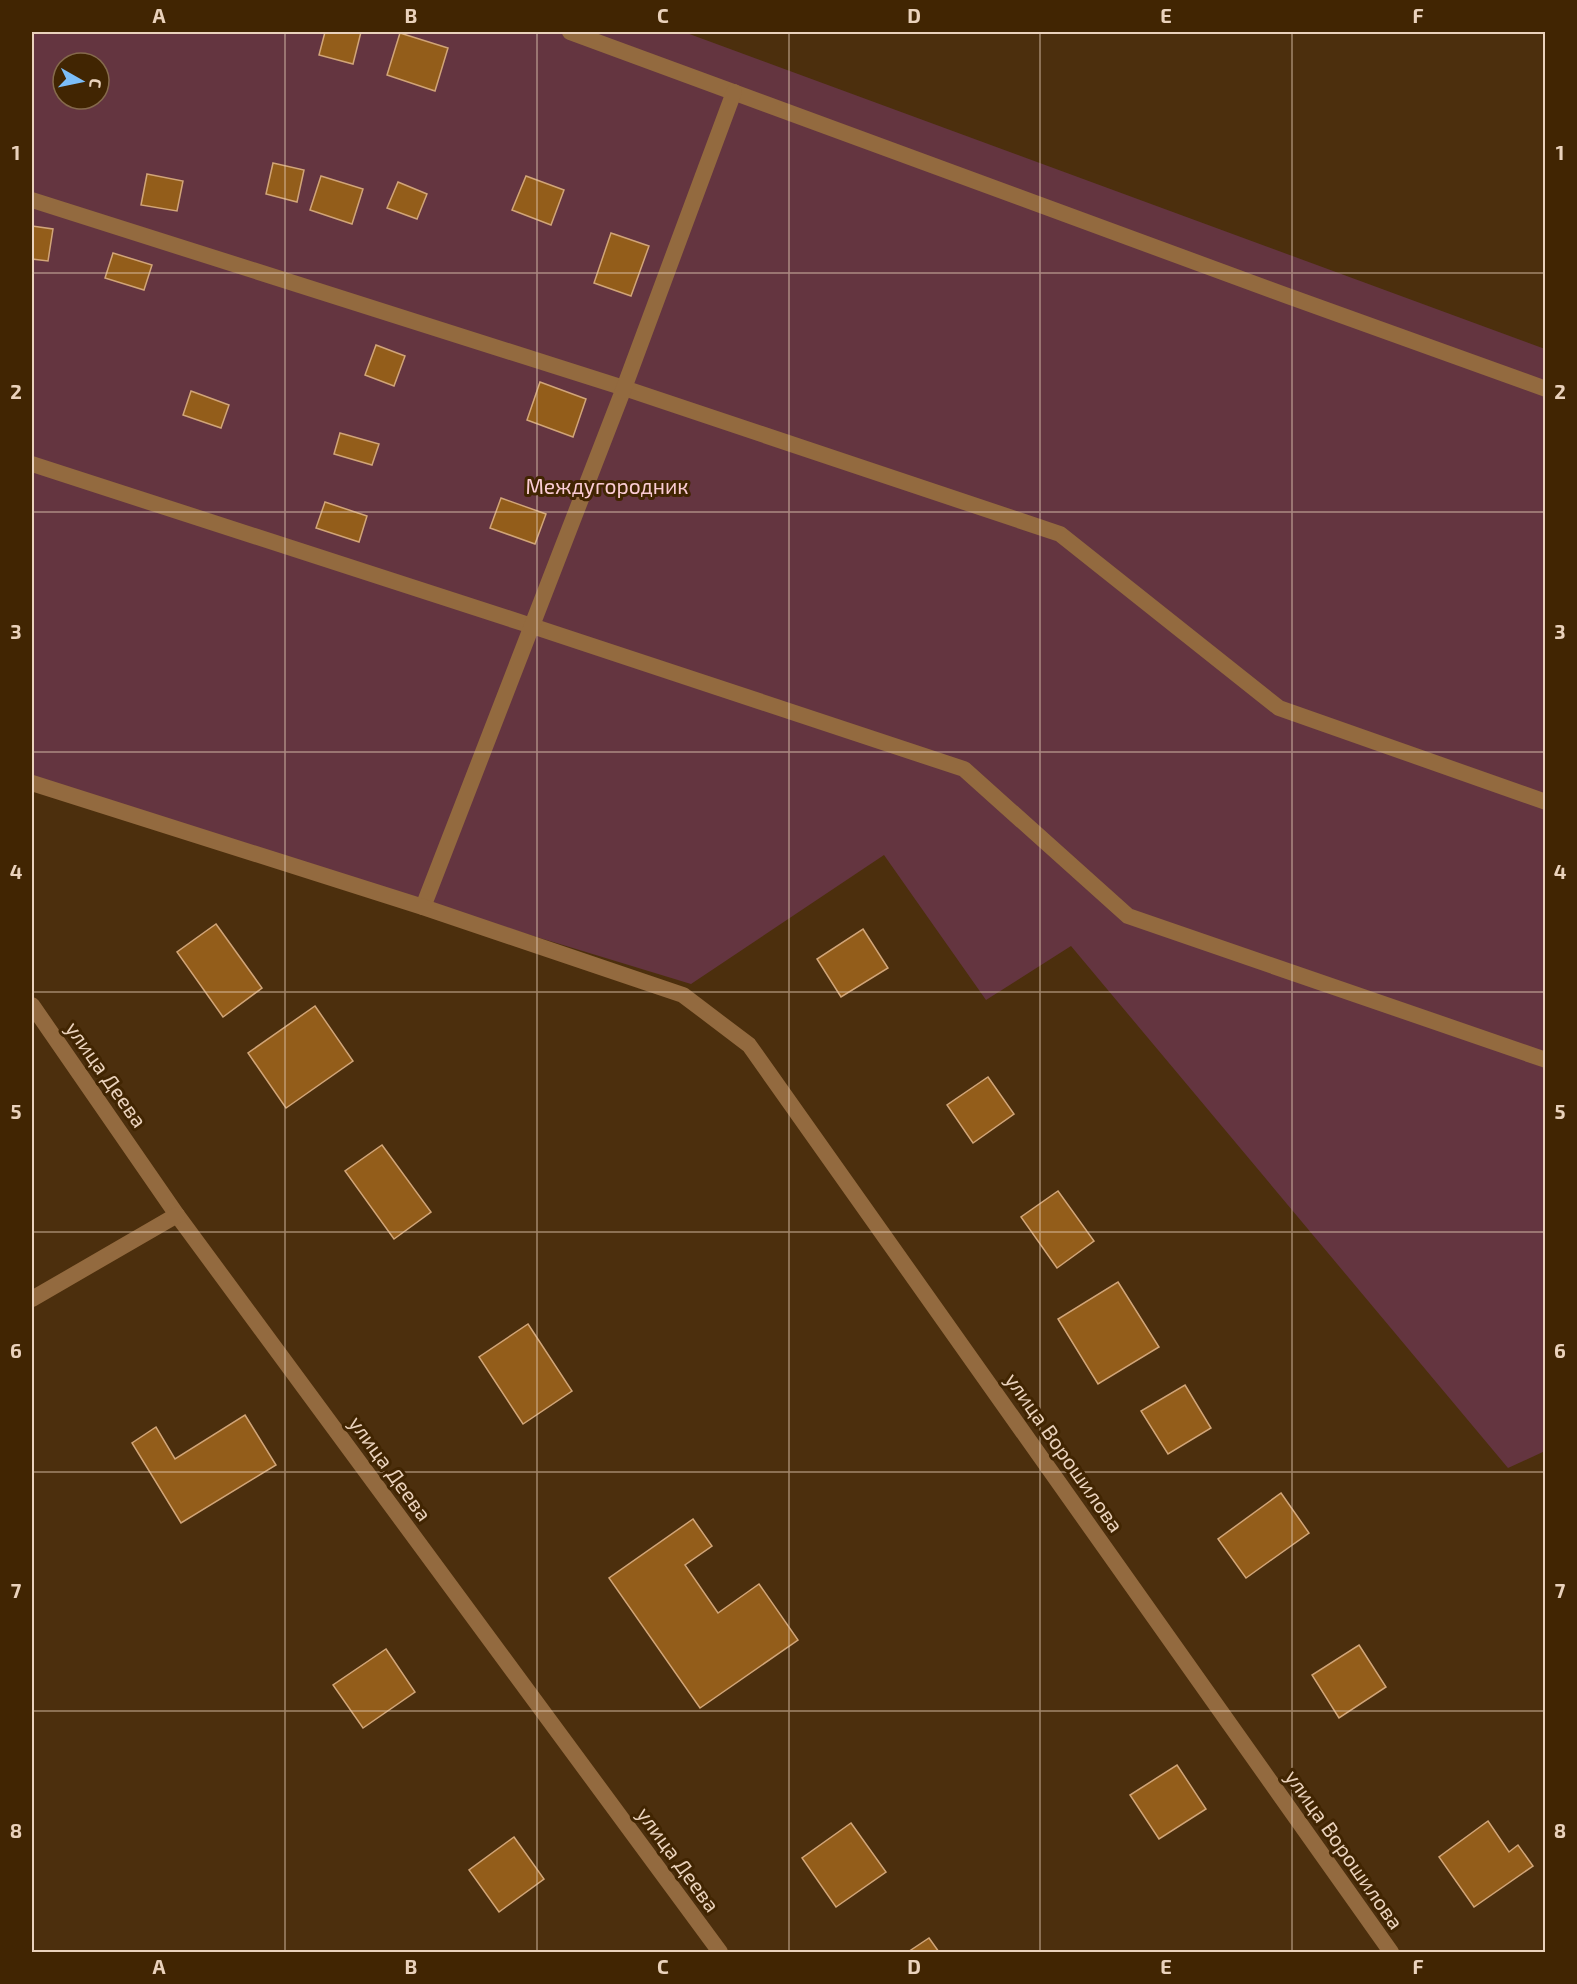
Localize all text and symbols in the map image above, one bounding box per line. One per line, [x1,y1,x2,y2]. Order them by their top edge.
text: A [152,3,166,27]
text: B [405,3,417,27]
text: C [657,3,669,27]
text: D [907,3,921,27]
text: E [1160,3,1172,27]
text: F [1412,3,1424,27]
north arrow [51,51,111,111]
text: С [86,77,106,90]
text: 1 [12,140,20,164]
text: 1 [1556,140,1564,164]
text: 2 [10,379,22,403]
text: 2 [1554,379,1566,403]
park label: Междугородник [525,473,689,499]
text: 3 [10,619,22,643]
text: 3 [1554,619,1566,643]
text: 4 [10,859,23,883]
text: 4 [1554,859,1567,883]
street label: улица Деева [60,1016,153,1132]
text: 5 [10,1099,22,1123]
text: 5 [1554,1099,1566,1123]
text: 6 [10,1338,22,1362]
text: 6 [1554,1338,1566,1362]
street label: улица Ворошилова [1000,1367,1129,1537]
street label: улица Деева [344,1411,437,1526]
text: 7 [11,1578,22,1602]
text: 7 [1555,1578,1566,1602]
street label: улица Ворошилова [1280,1764,1409,1934]
street label: улица Деева [632,1802,725,1917]
text: 8 [10,1818,22,1842]
text: 8 [1554,1818,1566,1842]
text: A [152,1954,166,1978]
text: B [405,1954,417,1978]
text: C [657,1954,669,1978]
text: D [907,1954,921,1978]
text: E [1160,1954,1172,1978]
text: F [1412,1954,1424,1978]

